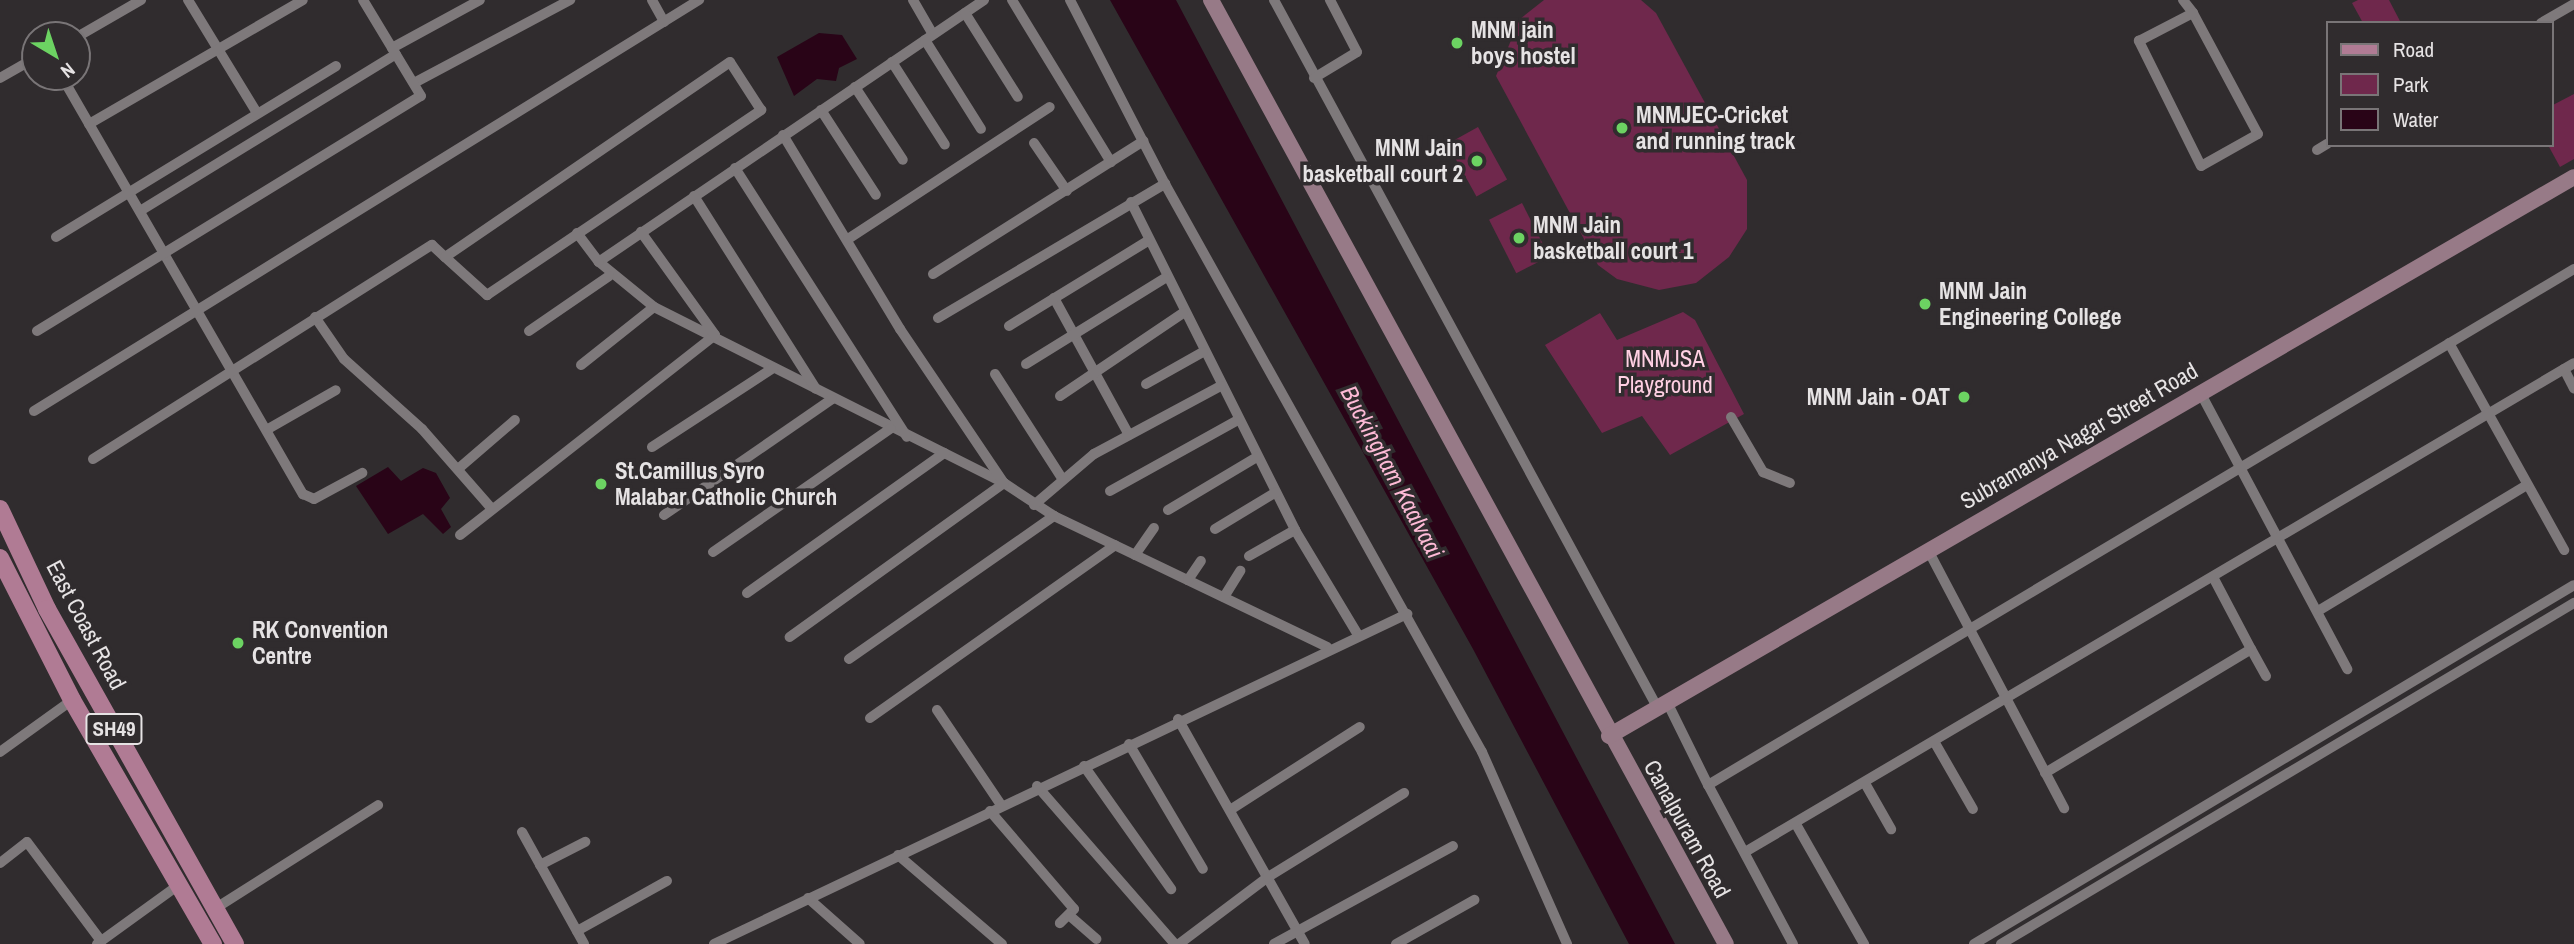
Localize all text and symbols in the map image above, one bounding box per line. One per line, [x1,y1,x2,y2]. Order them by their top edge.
place label: MNM jain boys hostel [1471,16,1576,70]
north arrow [21,21,91,91]
legend [2326,21,2553,147]
marker: MNM jain boys hostel [1449,35,1465,51]
text: Road [2393,35,2434,64]
text: N [55,57,81,84]
text: Park [2393,70,2428,99]
place label: MNMJEC-Cricket and running track [1636,101,1795,155]
text: Water [2393,105,2438,134]
marker: MNMJEC-Cricket and running track [1614,120,1630,136]
place label: MNM Jain basketball court 2 [1303,134,1463,188]
marker: MNM Jain basketball court 2 [1469,153,1485,169]
place label: MNM Jain basketball court 1 [1533,211,1693,265]
marker: MNM Jain basketball court 1 [1511,230,1527,246]
place label: MNM Jain Engineering College [1939,277,2121,331]
marker: MNM Jain Engineering College [1917,296,1933,312]
park label: MNMJSA Playground [1617,345,1713,399]
street label: Subramanya Nagar Street Road [1955,357,2203,515]
water label: Buckingham Kaalvaai [1334,381,1450,563]
place label: MNM Jain - OAT [1807,383,1950,411]
marker: MNM Jain - OAT [1956,389,1972,405]
place label: St.Camillus Syro Malabar Catholic Church [615,457,837,511]
marker: St.Camillus Syro Malabar Catholic Church [593,476,609,492]
street label: East Coast Road [40,556,132,694]
place label: RK Convention Centre [252,616,388,670]
marker: RK Convention Centre [230,635,246,651]
road number: SH49 [84,712,144,746]
street label: Canalpuram Road [1638,755,1736,903]

